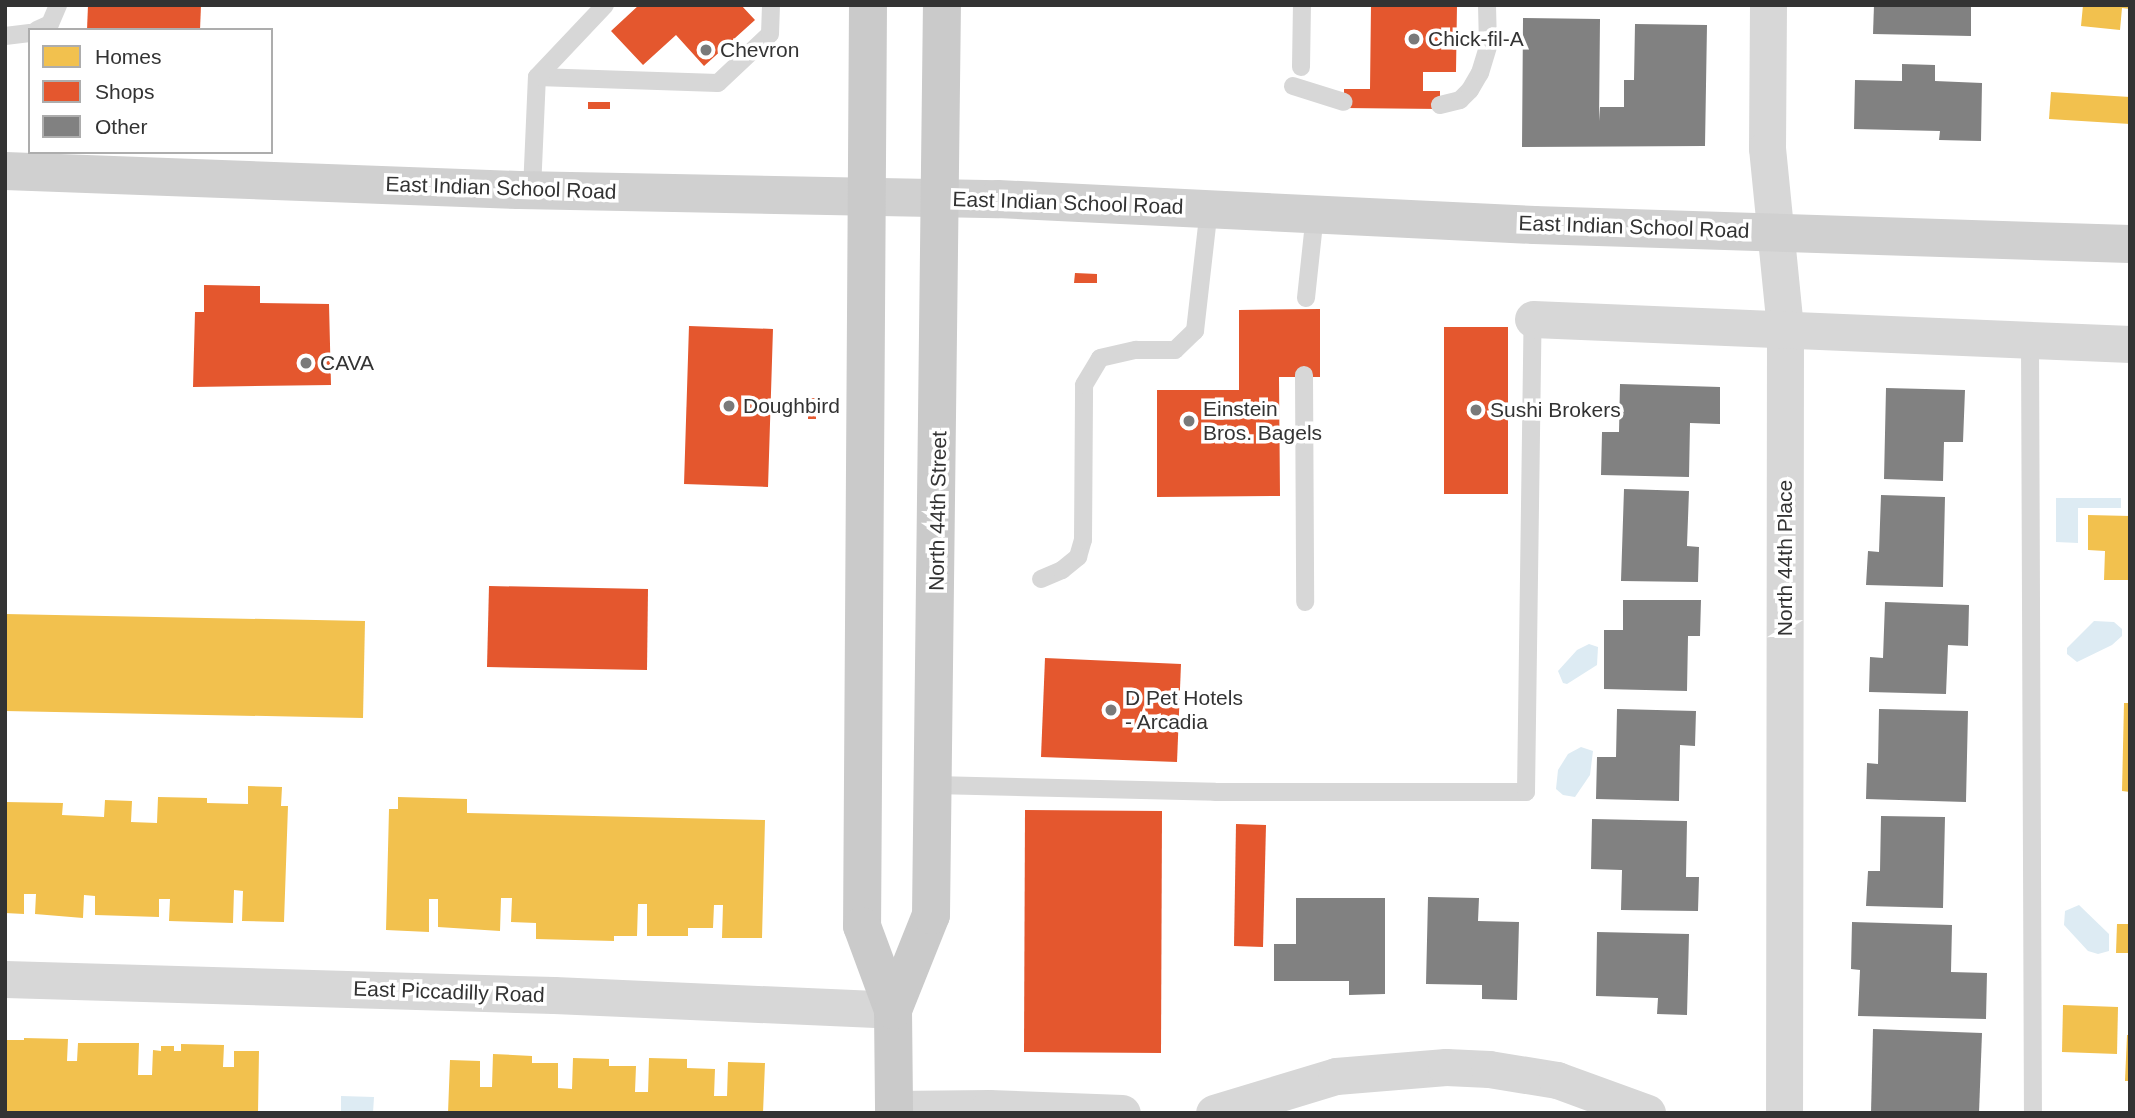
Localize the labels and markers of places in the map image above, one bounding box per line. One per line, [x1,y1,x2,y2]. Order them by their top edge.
place label: Chick-fil-A [1428,26,1524,52]
marker: Chick-fil-A [1406,31,1422,47]
place label: Chevron [720,37,799,63]
marker: Chevron [698,42,714,58]
place label: CAVA [320,350,374,376]
marker: CAVA [298,355,314,371]
place label: Doughbird [743,393,840,419]
place label: Einstein Bros. Bagels [1203,396,1322,446]
place label: Sushi Brokers [1490,397,1621,423]
marker: Doughbird [721,398,737,414]
marker: Sushi Brokers [1468,402,1484,418]
marker: Einstein Bros. Bagels [1181,413,1197,429]
place label: D Pet Hotels - Arcadia [1125,685,1243,735]
marker: D Pet Hotels - Arcadia [1103,702,1119,718]

